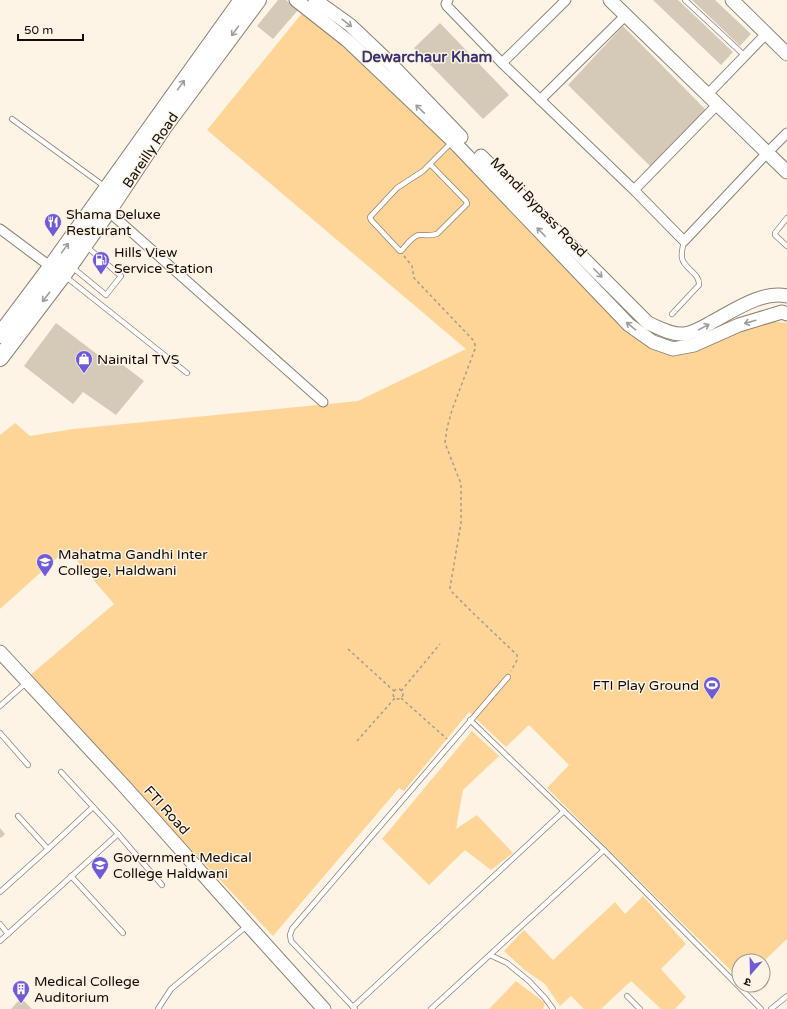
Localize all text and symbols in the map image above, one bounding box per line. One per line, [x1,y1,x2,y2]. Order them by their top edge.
scale bar [18,16,83,42]
one-way arrow [341,19,352,28]
text: 50 m [24,23,53,37]
one-way arrow [231,26,239,37]
district label: Dewarchaur Kham [362,48,492,66]
one-way arrow [177,79,185,90]
one-way arrow [415,105,425,114]
street label: Bareilly Road [119,109,182,191]
street label: Mandi Bypass Road [487,154,591,261]
place label: Shama Deluxe Resturant [66,206,161,239]
restaurant icon: Shama Deluxe Resturant [43,212,63,237]
one-way arrow [536,227,546,237]
one-way arrow [61,242,69,253]
place label: Hills View Service Station [114,244,213,277]
fuel station icon: Hills View Service Station [91,250,111,275]
one-way arrow [593,268,603,277]
one-way arrow [42,291,50,302]
one-way arrow [743,319,756,326]
one-way arrow [626,321,636,330]
one-way arrow [698,323,710,330]
shop icon: Nainital TVS [74,349,94,374]
place label: Nainital TVS [97,351,180,368]
place label: Mahatma Gandhi Inter College, Haldwani [58,546,208,579]
school or university icon: Mahatma Gandhi Inter College, Haldwani [35,552,55,577]
sports icon: FTI Play Ground [702,675,722,700]
place label: FTI Play Ground [592,677,699,694]
street label: FTI Road [140,782,193,838]
place label: Government Medical College Haldwani [113,849,252,882]
school or university icon: Government Medical College Haldwani [90,855,110,880]
north arrow [731,953,771,993]
place label: Medical College Auditorium [34,973,140,1006]
text: उ [742,975,753,989]
building icon: Medical College Auditorium [11,979,31,1004]

